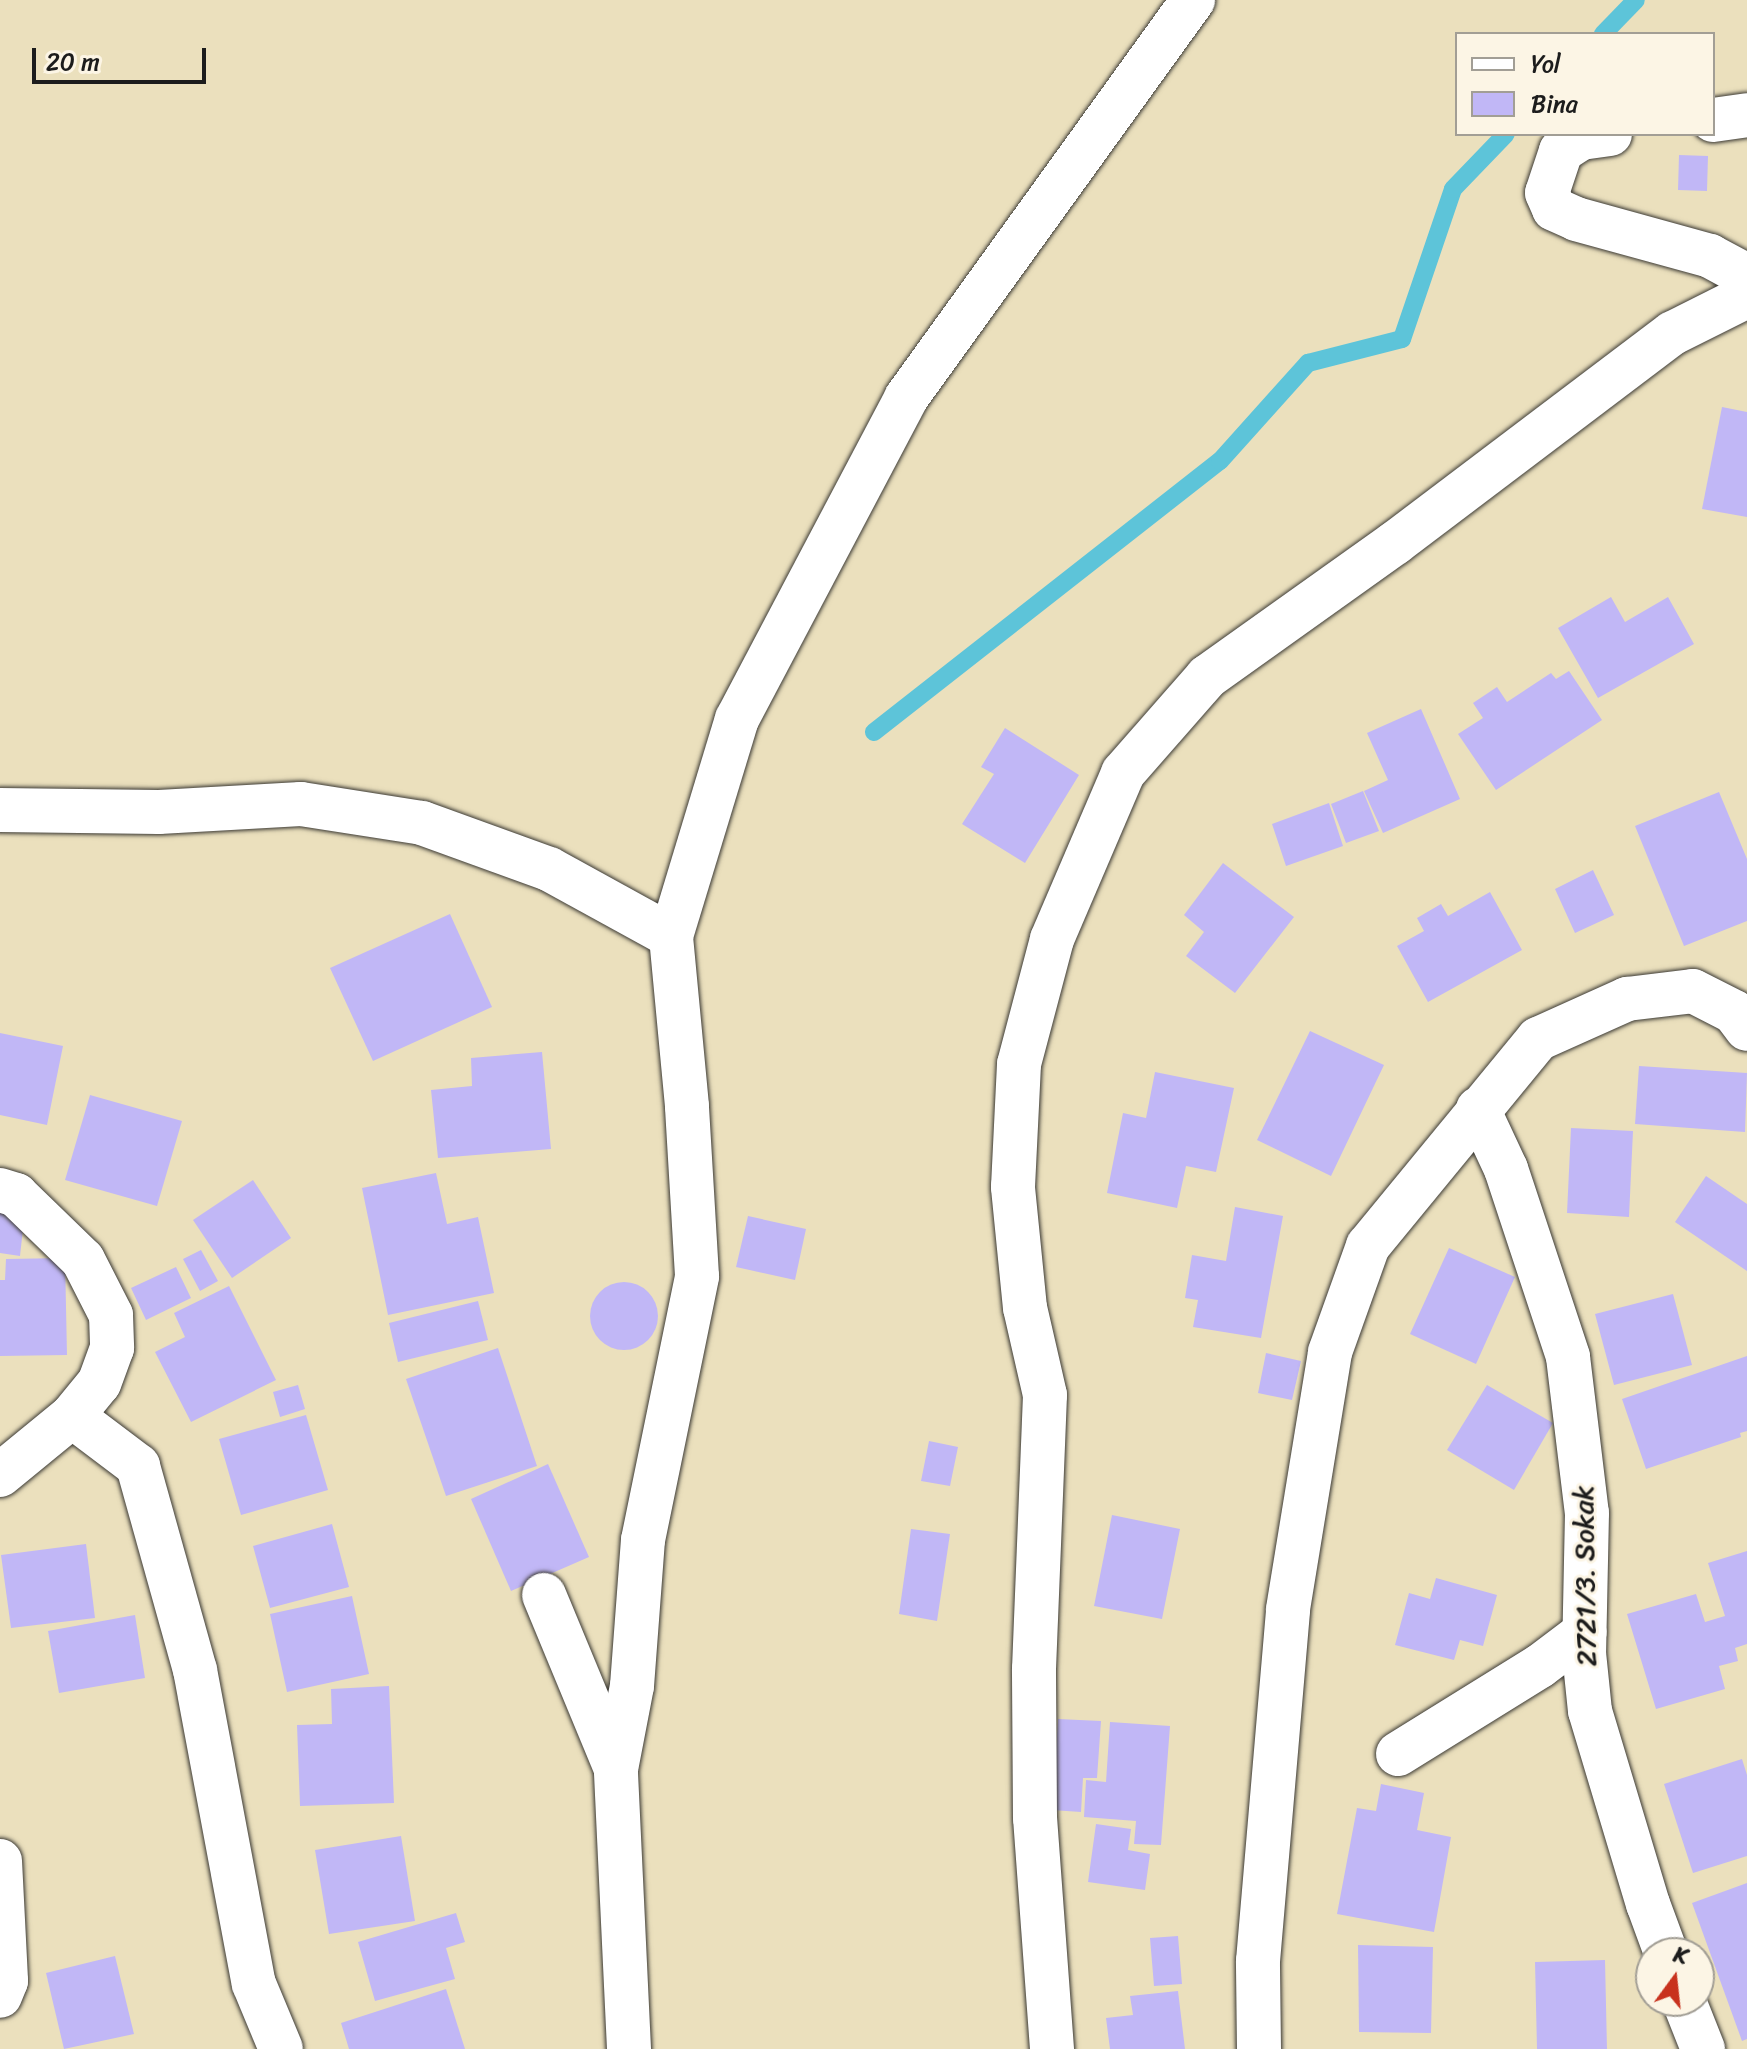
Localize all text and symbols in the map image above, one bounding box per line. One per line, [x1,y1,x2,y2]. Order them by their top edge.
scale bar [36,32,210,82]
legend [1455,32,1715,136]
text: 20 m [46,41,100,83]
text: Yol [1531,43,1561,85]
text: Bina [1531,83,1578,125]
street label: 2721/3. Sokak [1567,1485,1603,1667]
text: K [1669,1935,1692,1976]
north arrow [1635,1937,1715,2017]

